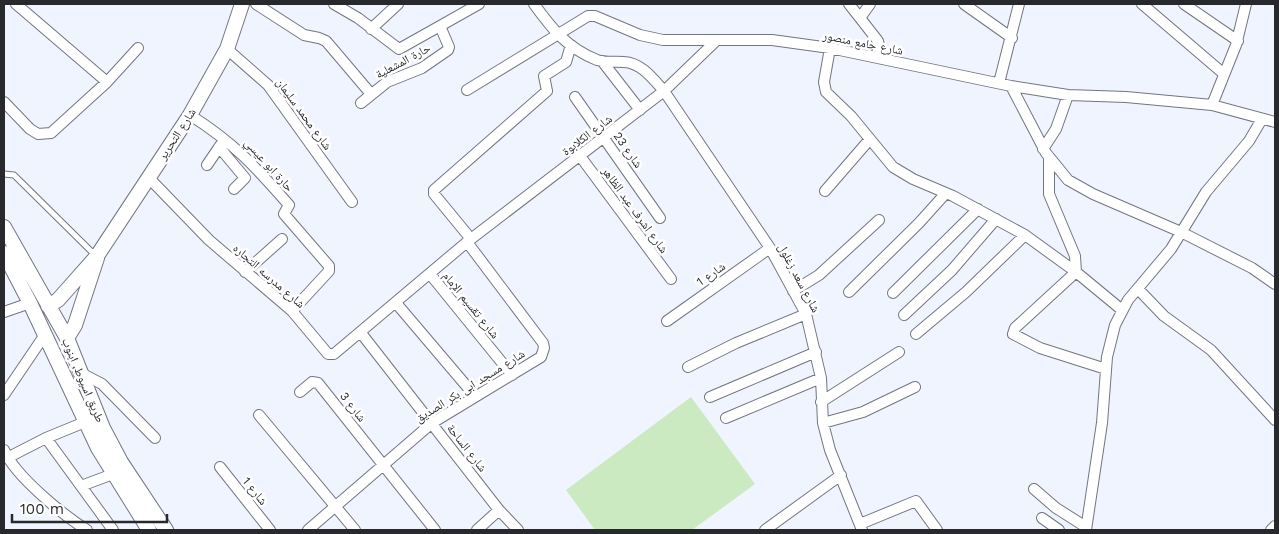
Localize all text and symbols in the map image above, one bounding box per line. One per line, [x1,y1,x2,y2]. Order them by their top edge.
street label: شارع جامع منصور [821,28,904,59]
street label: حارة المشعلية [373,41,433,82]
street label: شارع محمد سليمان [272,75,335,153]
street label: شارع التحرير [155,106,200,164]
street label: شارع الكلابوة [559,112,615,159]
street label: شارع 23 [610,129,646,171]
street label: حارة ابو عيسي [239,136,297,197]
street label: شارع اشرف عبد الظاهر [598,163,671,256]
street label: شارع مدرسه التجاره [230,241,308,312]
street label: شارع سعد زغلول [774,241,823,315]
street label: شارع 1 [694,259,729,290]
street label: شارع تقسيم الإمام [439,269,502,342]
street label: طريق اسيوط, ابنوب [59,336,107,425]
street label: شارع مسجد ابى بكر الصديق [413,346,528,426]
street label: شارع 3 [336,389,369,425]
street label: شارع الساحة [443,421,490,475]
street label: شارع 1 [239,474,270,508]
scale bar [12,492,168,524]
text: 100 m [20,500,64,518]

